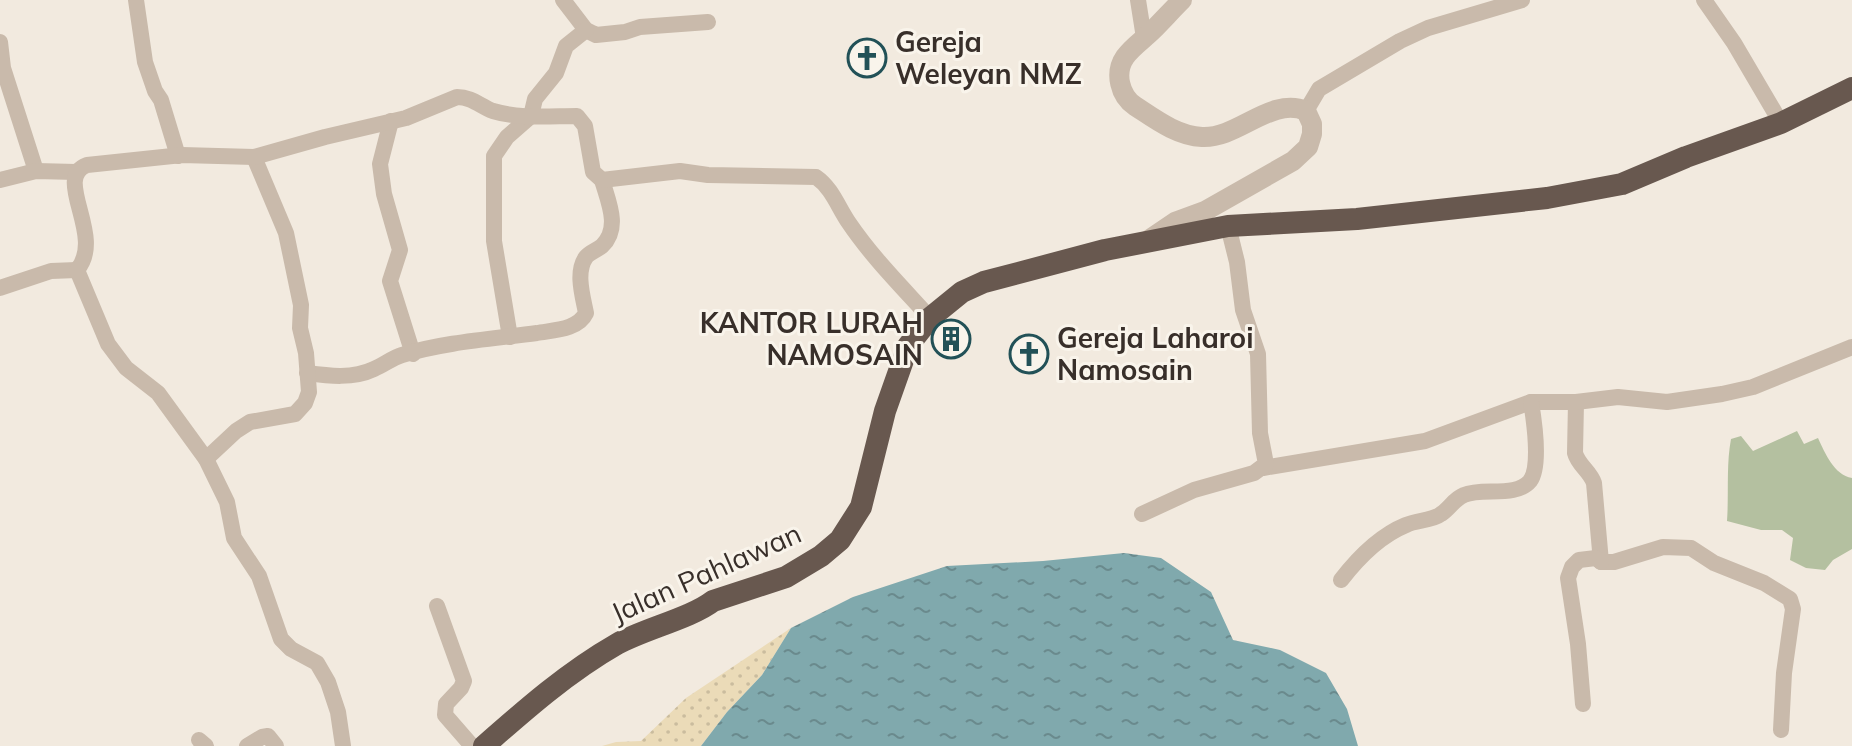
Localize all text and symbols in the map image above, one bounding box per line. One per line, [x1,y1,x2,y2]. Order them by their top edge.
place label: Gereja Weleyan NMZ [895,24,1082,91]
church icon: Gereja Weleyan NMZ [846,37,888,79]
place label: KANTOR LURAH NAMOSAIN [700,305,923,372]
building icon: KANTOR LURAH NAMOSAIN [930,318,972,360]
place label: Gereja Laharoi Namosain [1057,320,1253,387]
church icon: Gereja Laharoi Namosain [1008,333,1050,375]
street label: Jalan Pahlawan [605,515,806,630]

